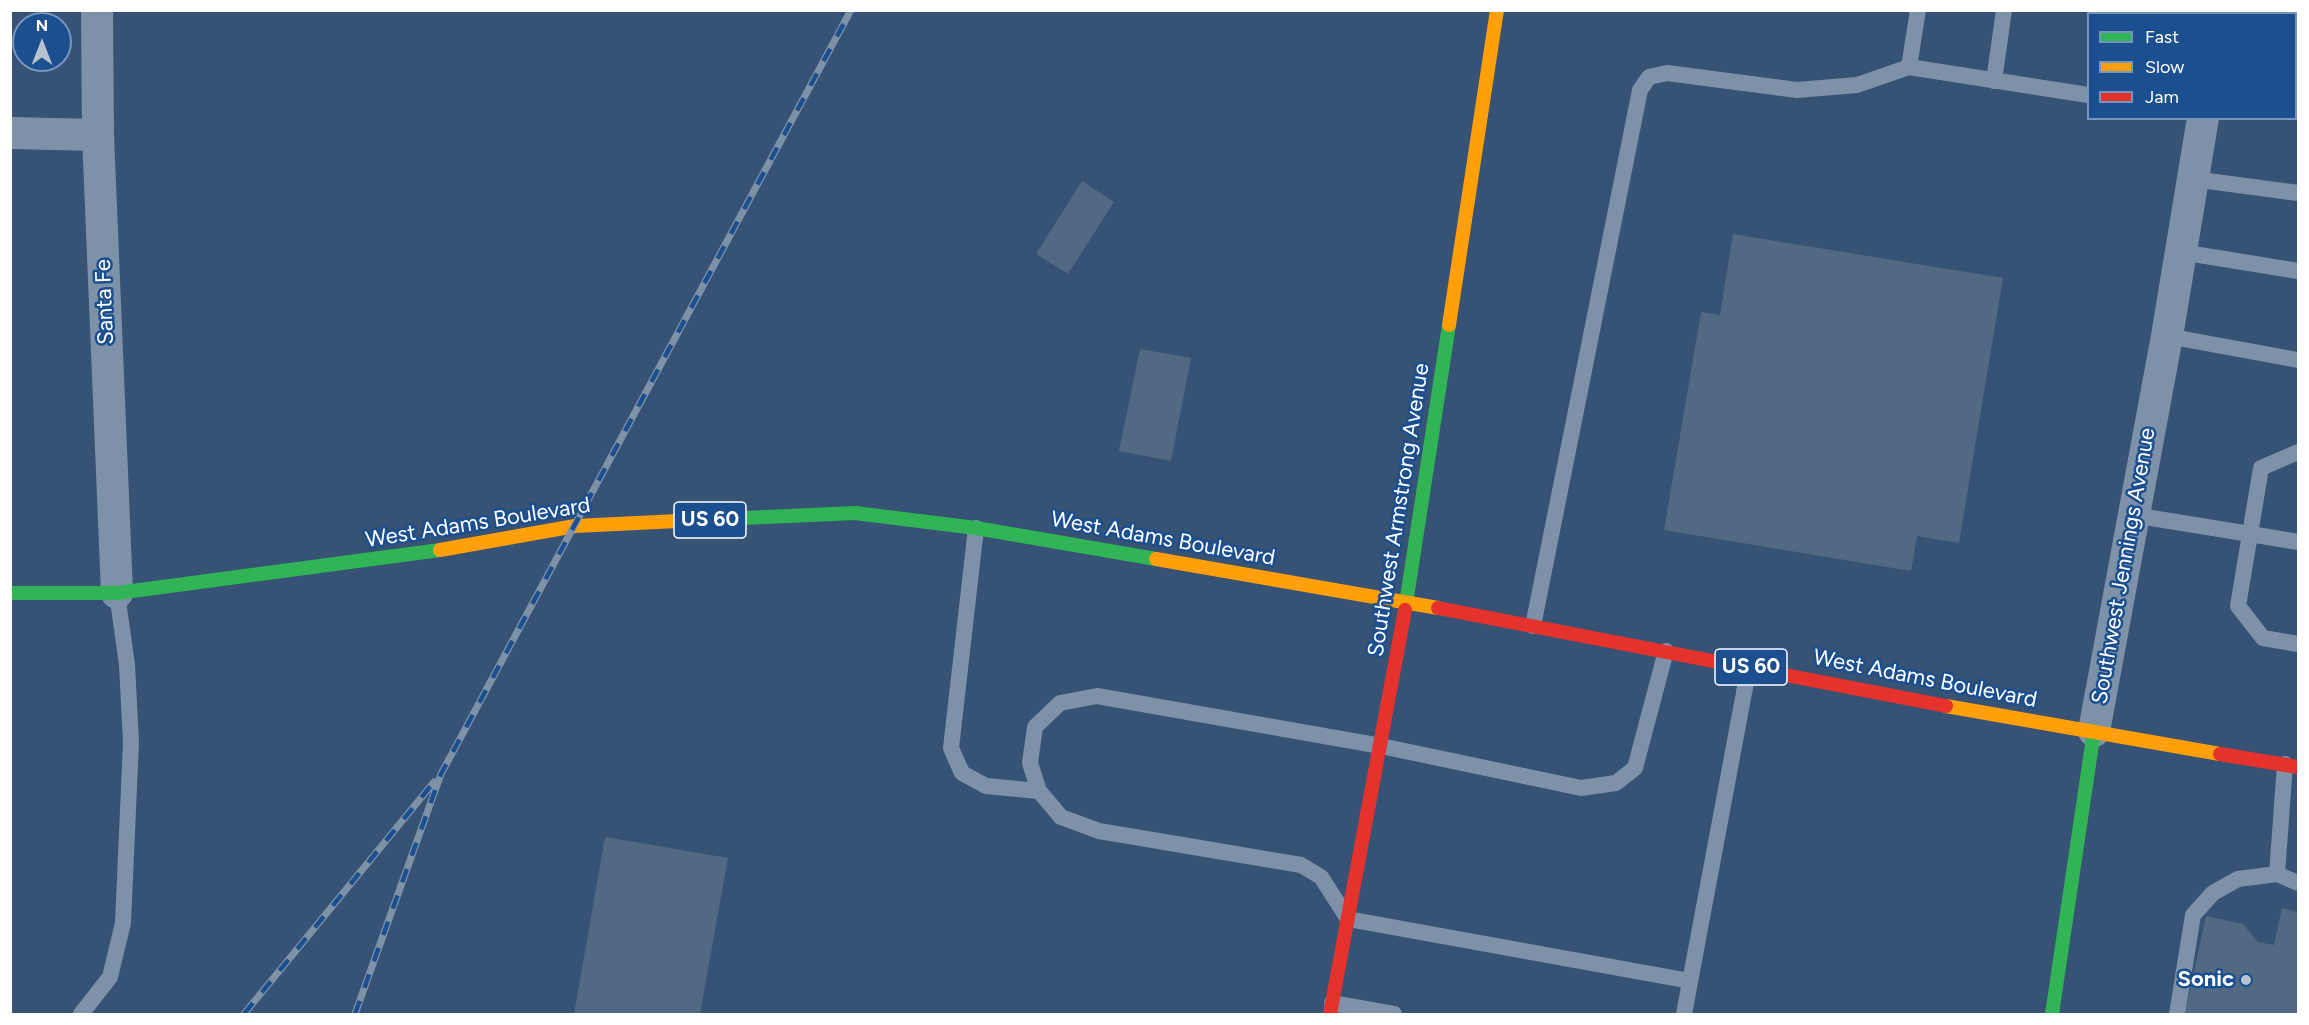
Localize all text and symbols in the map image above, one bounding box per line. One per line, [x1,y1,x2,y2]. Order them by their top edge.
north arrow [12,12,72,72]
legend [2087,12,2297,120]
text: N [36,16,48,35]
text: Fast [2145,26,2179,48]
text: Slow [2145,56,2184,78]
text: Jam [2145,86,2179,108]
street label: Santa Fe [90,259,120,345]
street label: Southwest Armstrong Avenue [1363,361,1435,659]
street label: Southwest Jennings Avenue [2087,426,2161,706]
street label: West Adams Boulevard [364,492,592,554]
road number: US 60 [674,502,746,538]
street label: West Adams Boulevard [1049,506,1277,572]
street label: West Adams Boulevard [1811,644,2039,714]
road number: US 60 [1715,649,1787,685]
place label: Sonic [2178,967,2234,993]
marker: Sonic [2239,973,2253,987]

